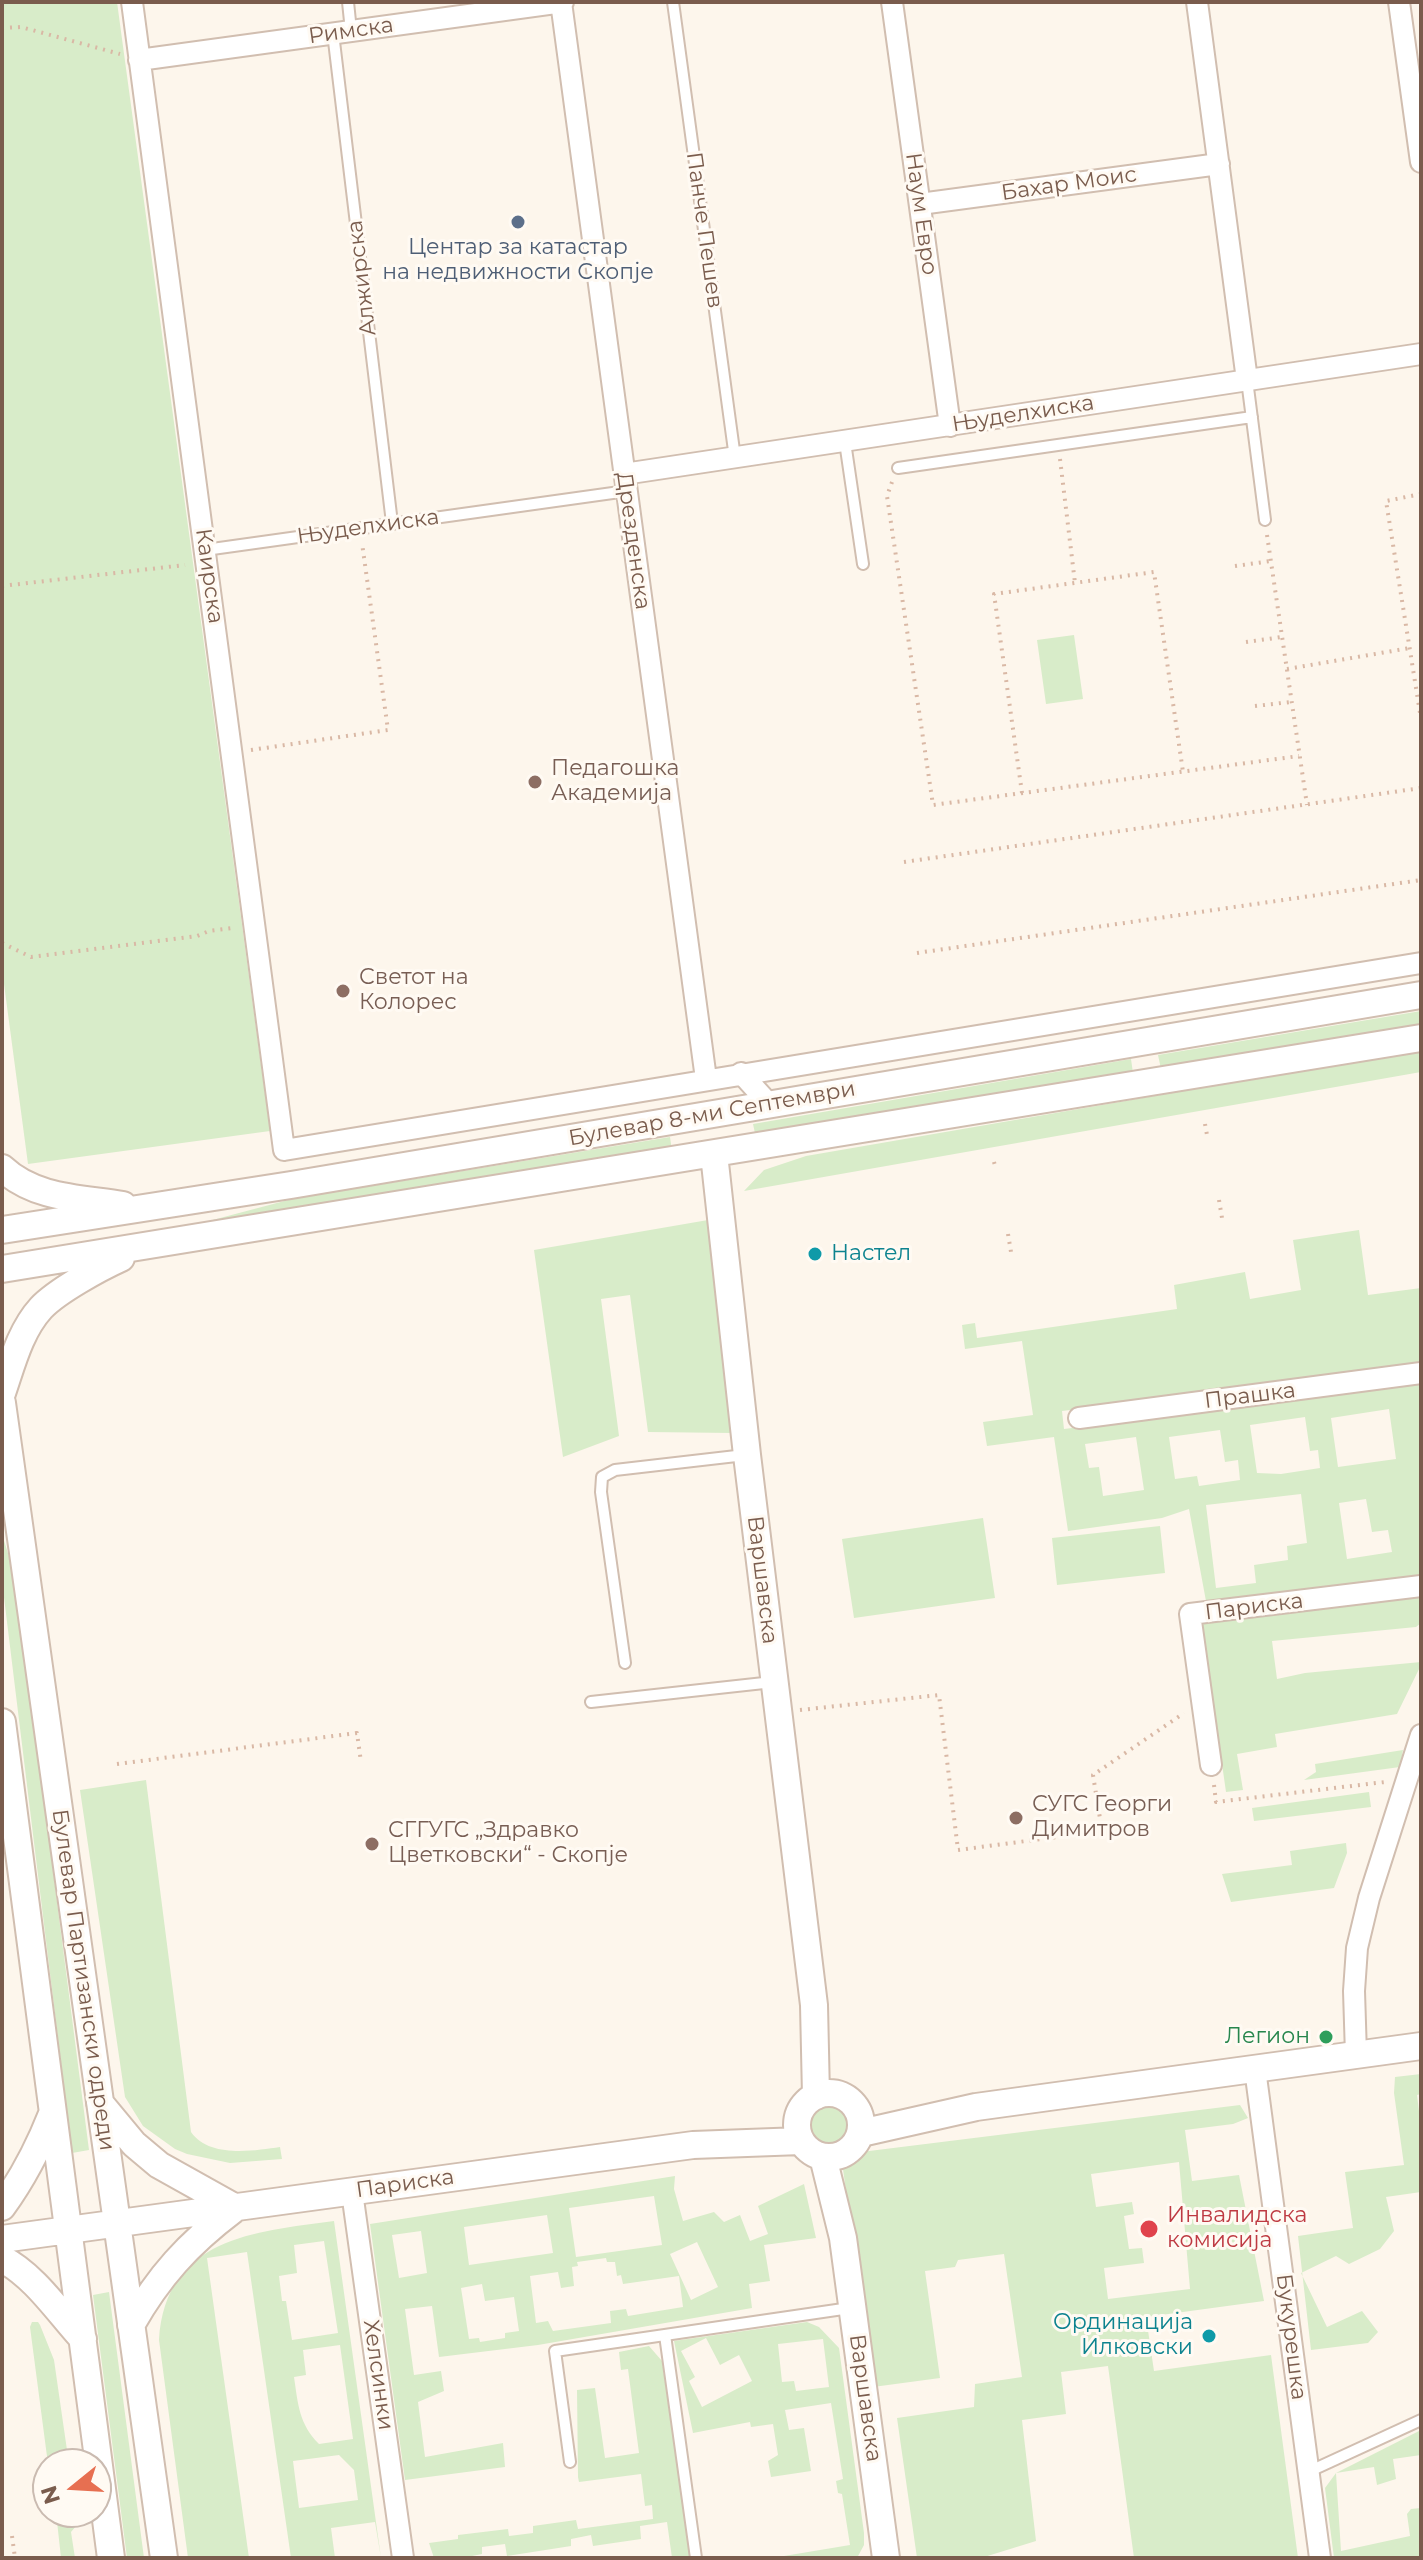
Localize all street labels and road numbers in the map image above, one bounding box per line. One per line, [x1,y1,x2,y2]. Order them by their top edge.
street label: Римска [307,12,395,50]
street label: Панче Пешев [680,150,728,310]
street label: Наум Евро [899,151,943,277]
street label: Бахар Моис [1000,161,1138,207]
street label: Алжирска [342,219,382,337]
street label: Њуделхиска [950,390,1096,438]
street label: Дрезденска [610,471,656,611]
street label: Њуделхиска [295,504,441,550]
street label: Каирска [189,527,229,625]
street label: Булевар 8-ми Септември [567,1076,857,1152]
street label: Прашка [1203,1377,1297,1415]
street label: Варшавска [741,1514,783,1646]
street label: Париска [1203,1588,1305,1626]
street label: Булевар Партизански одреди [46,1807,120,2153]
street label: Париска [354,2164,456,2204]
street label: Букурешка [1270,2272,1312,2402]
street label: Хелсинки [357,2318,399,2432]
street label: Варшавска [843,2332,887,2464]

